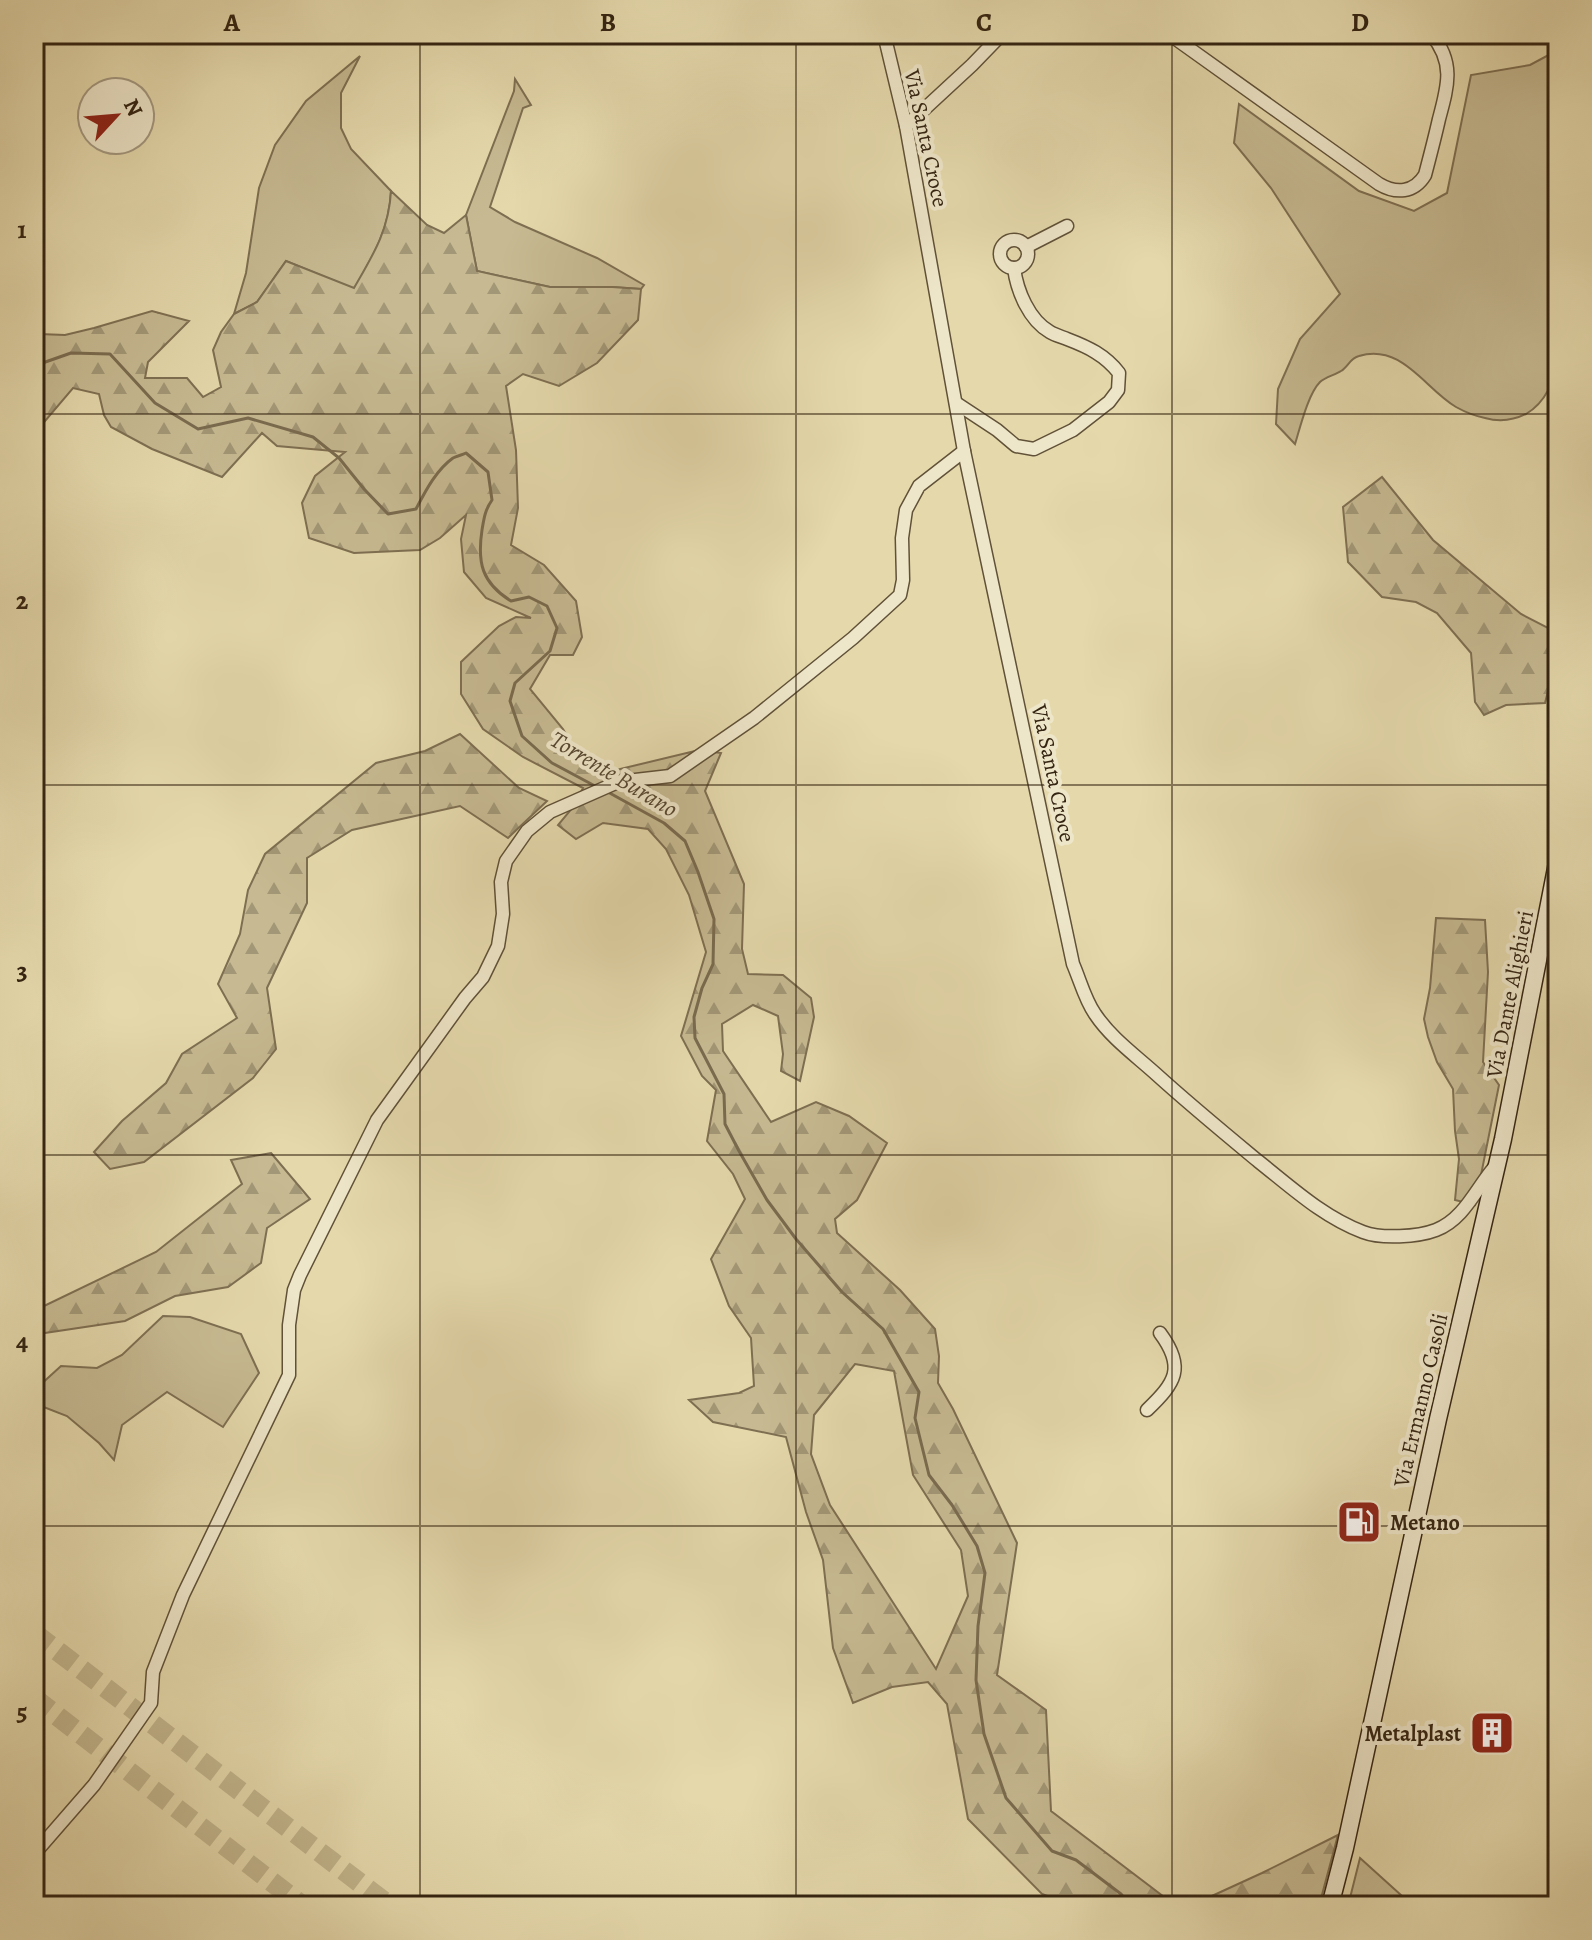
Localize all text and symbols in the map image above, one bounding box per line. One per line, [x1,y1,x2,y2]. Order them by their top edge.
text: A [223,5,241,40]
text: B [600,5,616,40]
text: C [976,5,992,40]
text: D [1351,5,1369,40]
street label: Via Santa Croce [897,66,955,210]
north arrow [76,76,156,156]
text: N [116,94,150,121]
text: 1 [17,212,27,247]
text: 2 [16,583,29,618]
street label: Via Santa Croce [1024,701,1082,845]
water label: Torrente Burano [544,723,684,825]
street label: Via Dante Alighieri [1479,908,1541,1081]
text: 3 [16,953,28,988]
street label: Via Ermanno Casoli [1386,1310,1456,1491]
text: 4 [16,1324,28,1359]
fuel station icon: Metano [1335,1498,1383,1546]
place label: Metano [1390,1508,1460,1538]
text: 5 [16,1694,28,1729]
building icon: Metalplast [1468,1709,1516,1757]
place label: Metalplast [1364,1719,1462,1749]

